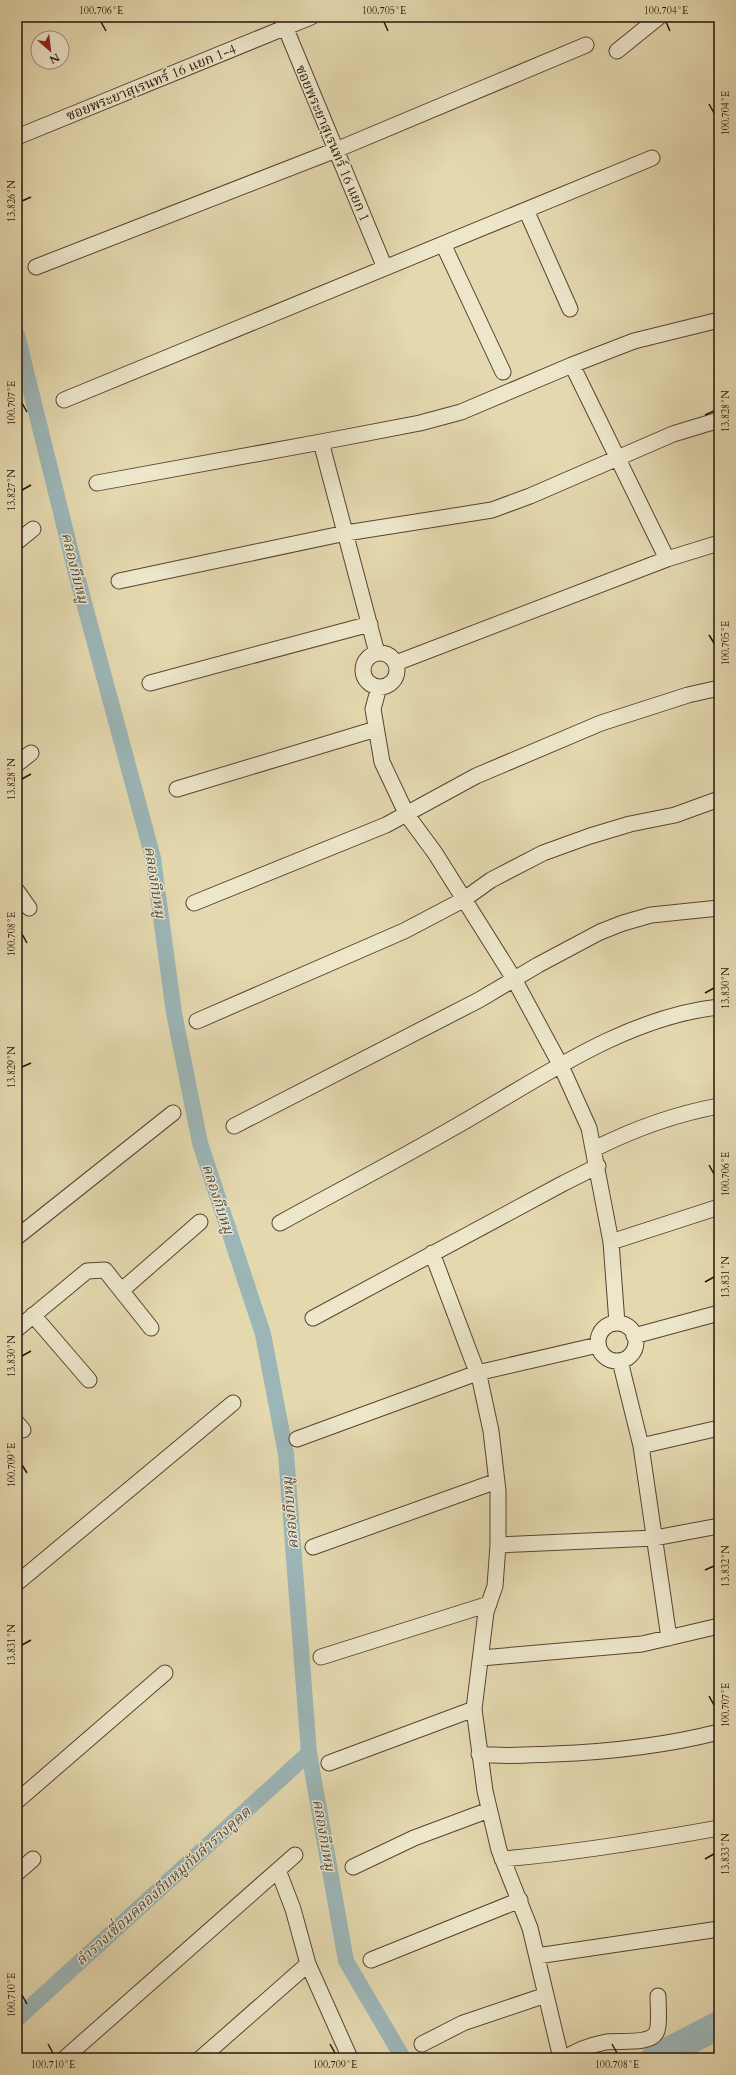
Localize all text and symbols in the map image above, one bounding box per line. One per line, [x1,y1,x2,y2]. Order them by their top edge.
text: 100.706°E [79,4,123,18]
text: 100.705°E [362,4,406,18]
text: 100.704°E [644,4,688,18]
north arrow [30,30,70,70]
street label: ซอยพระยาสุเรนทร์ 16 แยก 1-4 [63,40,239,125]
text: N [46,50,62,67]
street label: ซอยพระยาสุเรนทร์ 16 แยก 1 [291,62,374,224]
text: 100.704°E [719,91,733,135]
text: 13.826°N [5,180,19,222]
text: 100.707°E [5,381,19,425]
text: 13.828°N [719,390,733,432]
text: 13.827°N [5,469,19,511]
water label: คลองกีบหมู [57,530,94,607]
text: 100.705°E [719,621,733,665]
text: 13.828°N [5,758,19,800]
water label: คลองกีบหมู [139,845,171,921]
text: 100.708°E [5,912,19,956]
text: 13.830°N [719,967,733,1009]
text: 13.829°N [5,1046,19,1088]
text: 100.706°E [719,1152,733,1196]
water label: คลองกีบหมู [197,1161,239,1238]
text: 13.831°N [719,1256,733,1298]
text: 13.830°N [5,1335,19,1377]
text: 100.709°E [5,1443,19,1487]
water label: คลองกีบหมู [277,1475,303,1550]
text: 13.832°N [719,1545,733,1587]
text: 13.831°N [5,1624,19,1666]
text: 100.707°E [719,1683,733,1727]
water label: คลองกีบหมู [308,1798,340,1874]
water label: ลำรางเชื่อมคลองกีบหมูกับลำรางคูคต [70,1801,255,1970]
text: 13.833°N [719,1833,733,1875]
text: 100.710°E [5,1973,19,2017]
text: 100.710°E [31,2058,75,2072]
text: 100.709°E [313,2058,357,2072]
text: 100.708°E [595,2058,639,2072]

